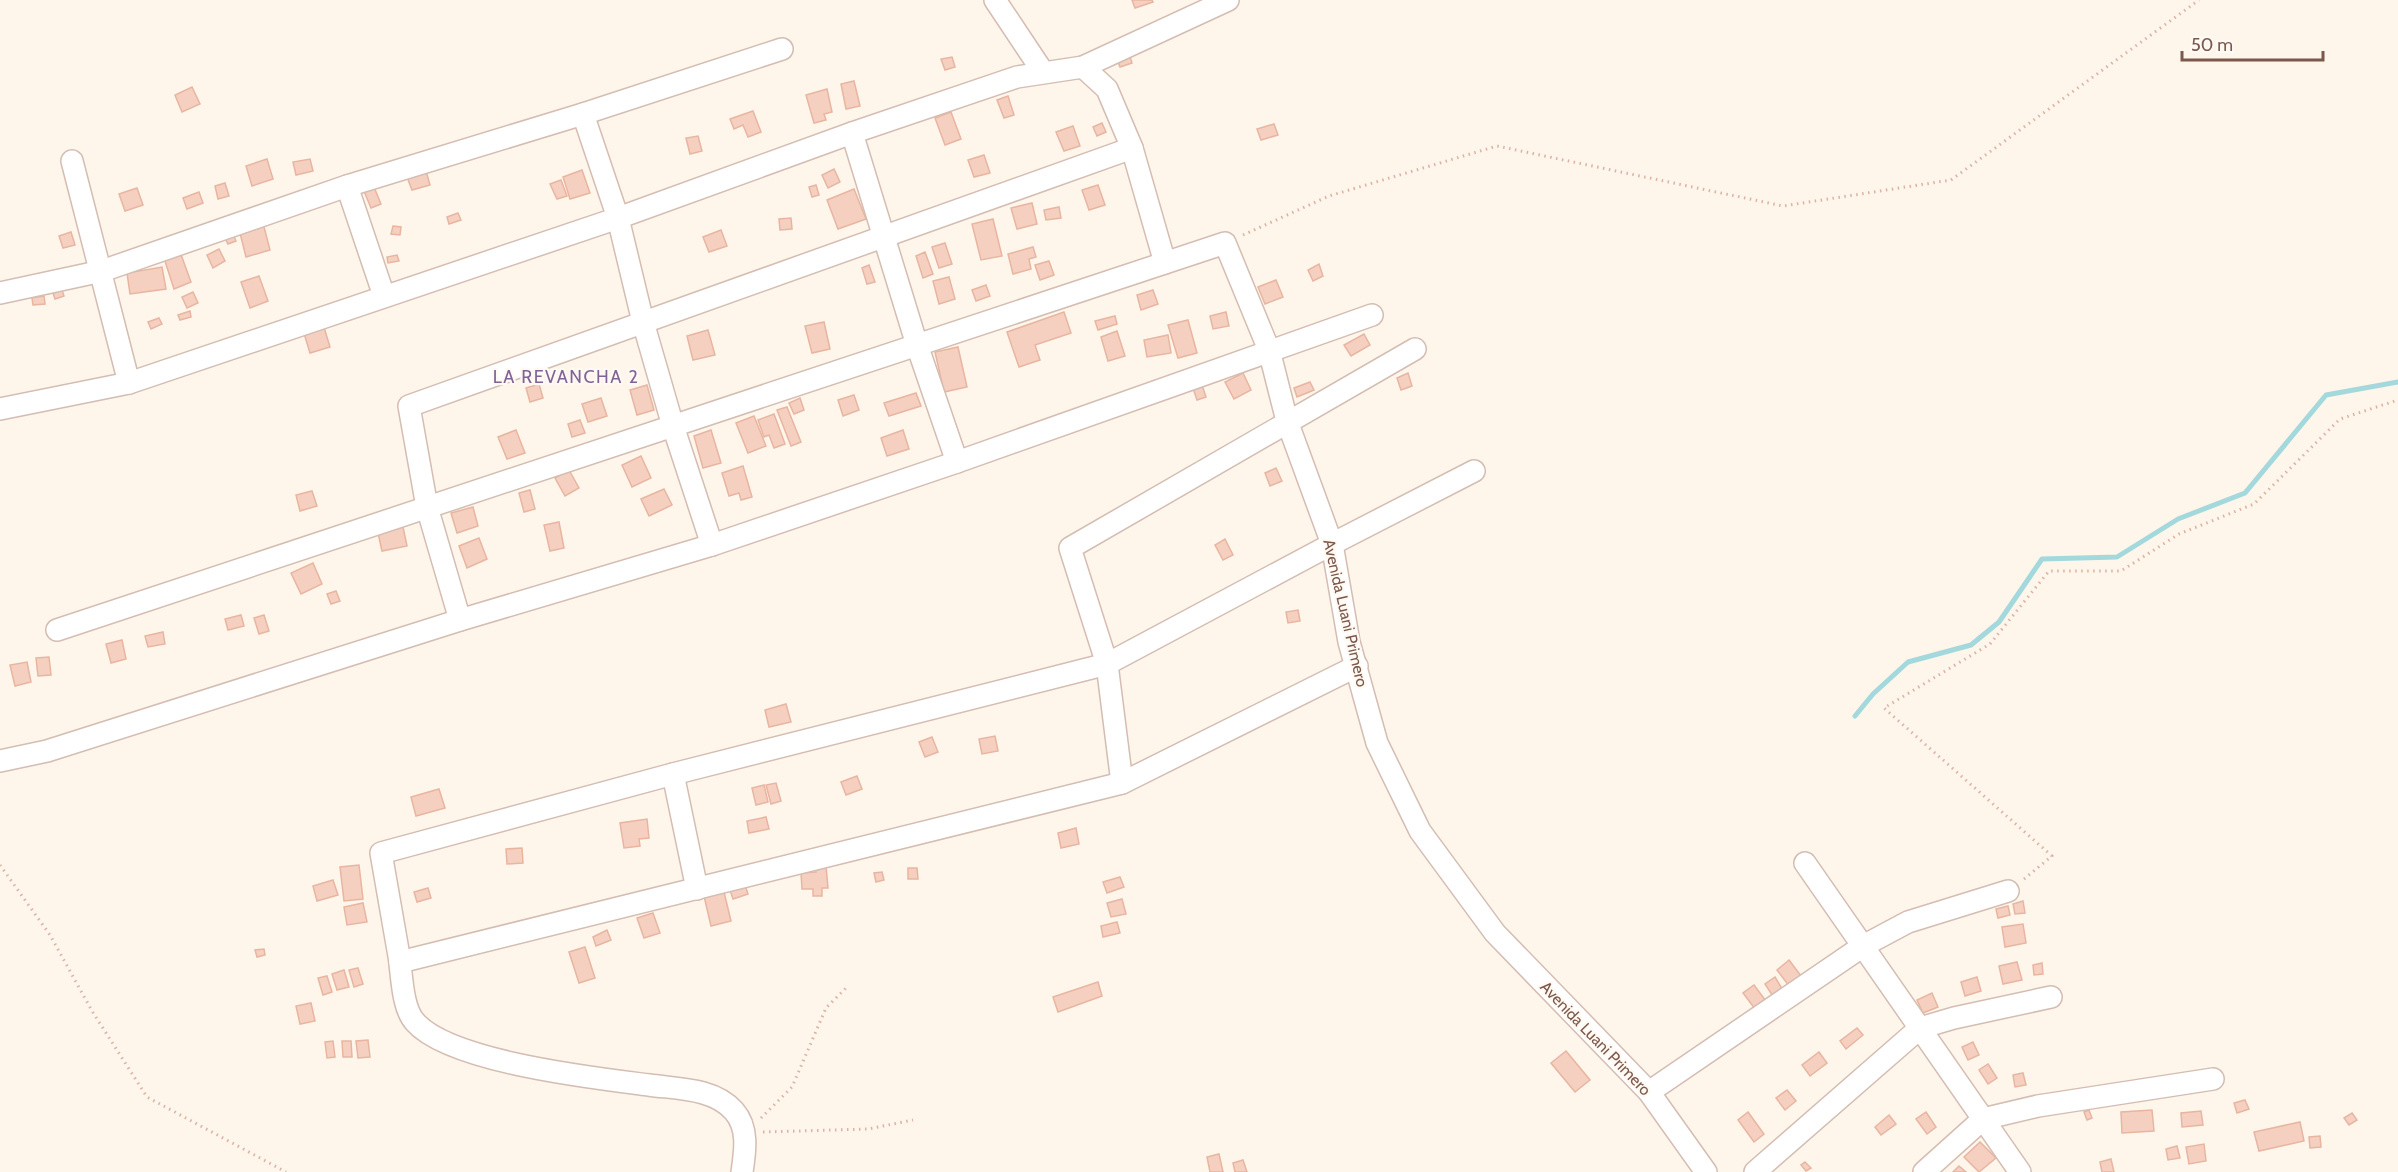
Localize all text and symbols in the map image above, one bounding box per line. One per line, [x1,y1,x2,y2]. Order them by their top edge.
scale bar [2182,24,2323,62]
text: 50 m [2191,34,2233,56]
district label: LA REVANCHA 2 [493,366,639,388]
street label: Avenida Luani Primero [1319,537,1372,689]
street label: Avenida Luani Primero [1536,977,1655,1099]

